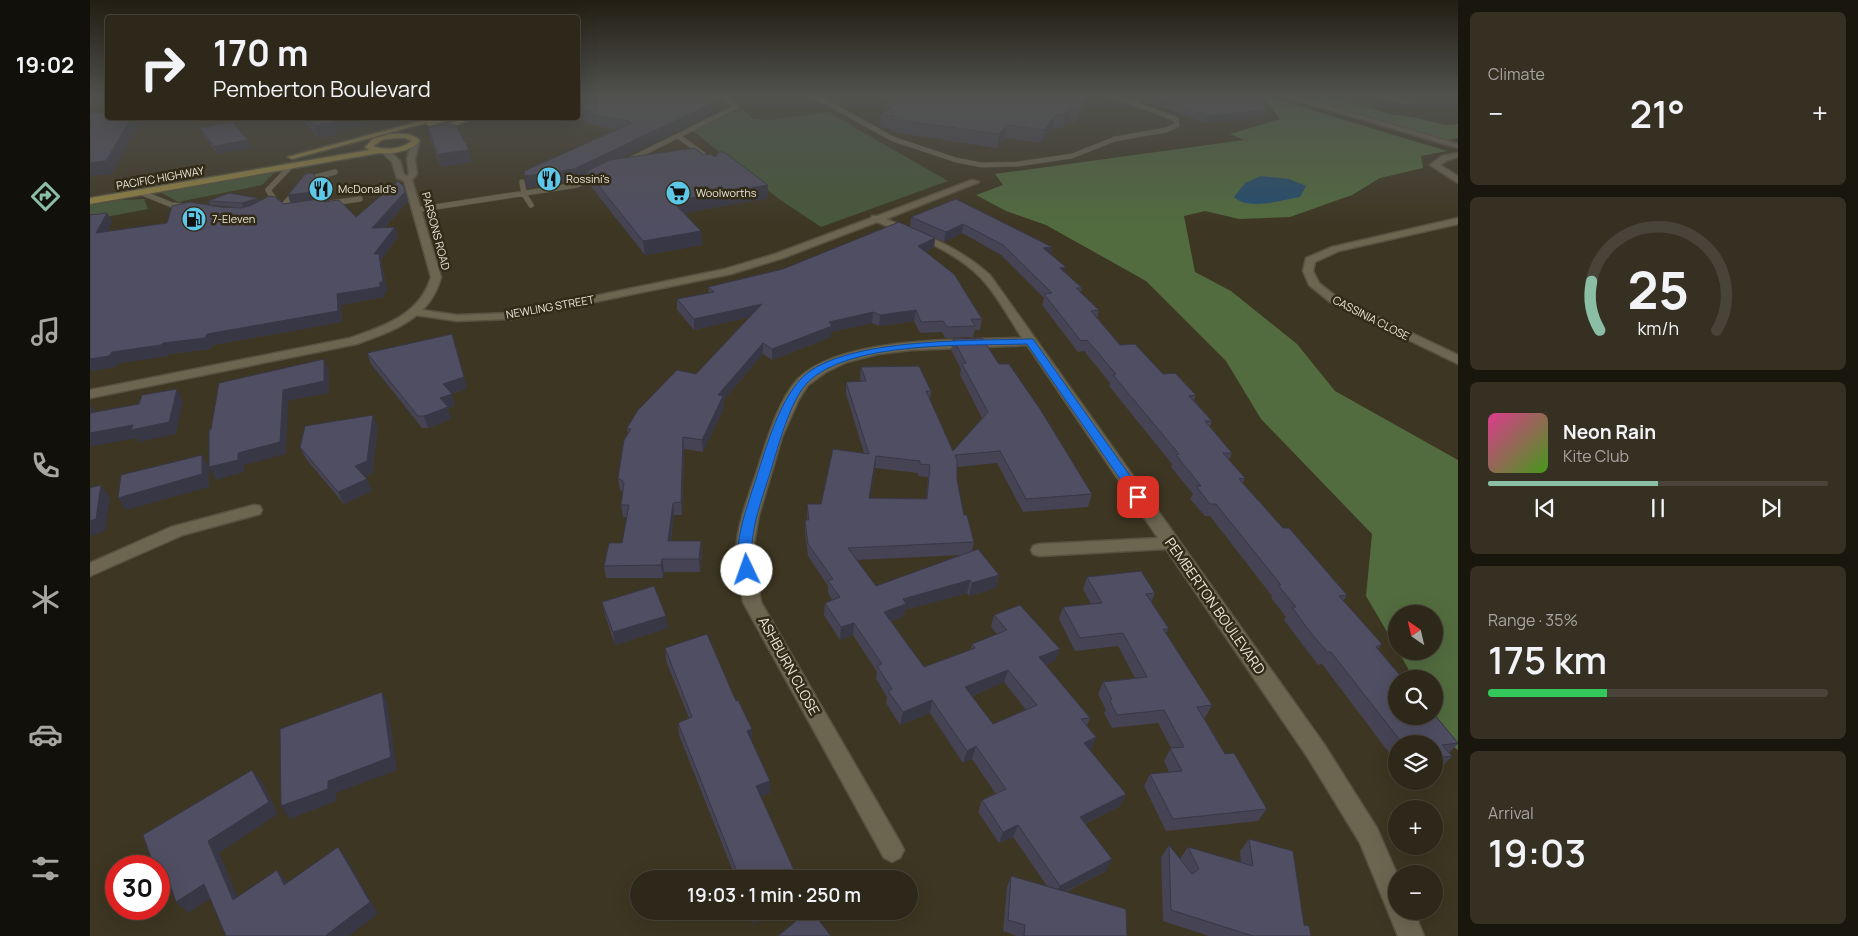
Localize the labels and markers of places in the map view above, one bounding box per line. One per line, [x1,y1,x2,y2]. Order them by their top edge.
restaurant icon: Rossini's [536,166,562,192]
place label: Rossini's [566,171,610,186]
restaurant icon: McDonald's [308,176,334,202]
supermarket icon: Woolworths [665,180,691,206]
place label: McDonald's [338,181,396,196]
place label: Woolworths [696,185,757,200]
fuel station icon: 7-Eleven [181,206,207,232]
place label: 7-Eleven [212,211,255,226]
pin [1117,476,1159,518]

